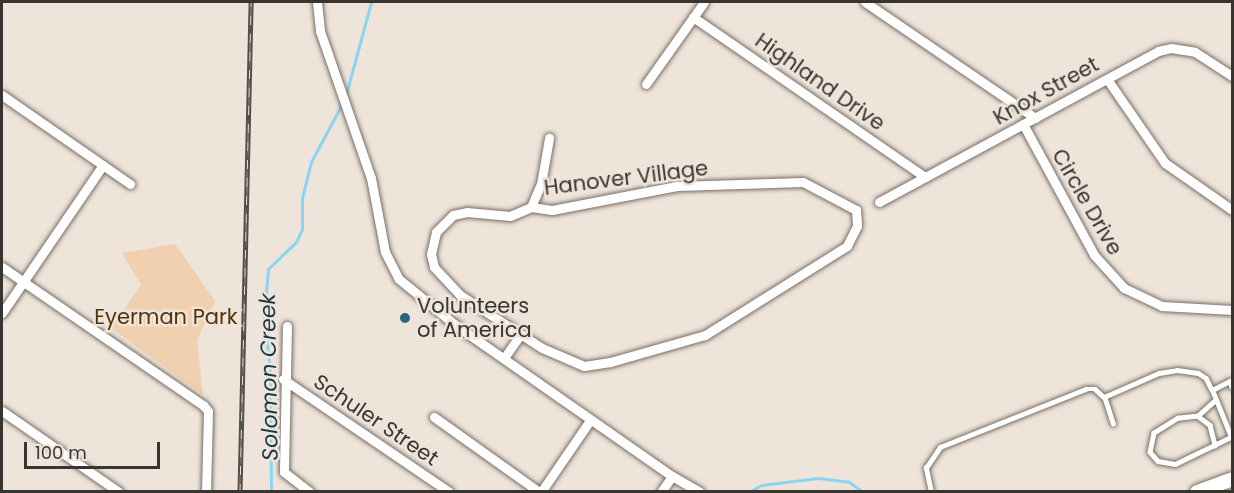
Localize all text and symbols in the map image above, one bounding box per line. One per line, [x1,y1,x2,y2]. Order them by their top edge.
street label: Highland Drive [750,28,890,136]
street label: Knox Street [989,52,1103,130]
street label: Circle Drive [1046,144,1128,260]
street label: Hanover Village [543,155,709,201]
water label: Solomon Creek [254,293,284,461]
place label: Volunteers of America [417,293,532,343]
park label: Eyerman Park [94,304,238,330]
marker: Volunteers of America [398,311,412,325]
street label: Schuler Street [309,369,443,471]
scale bar [27,430,164,468]
text: 100 m [35,440,87,465]

